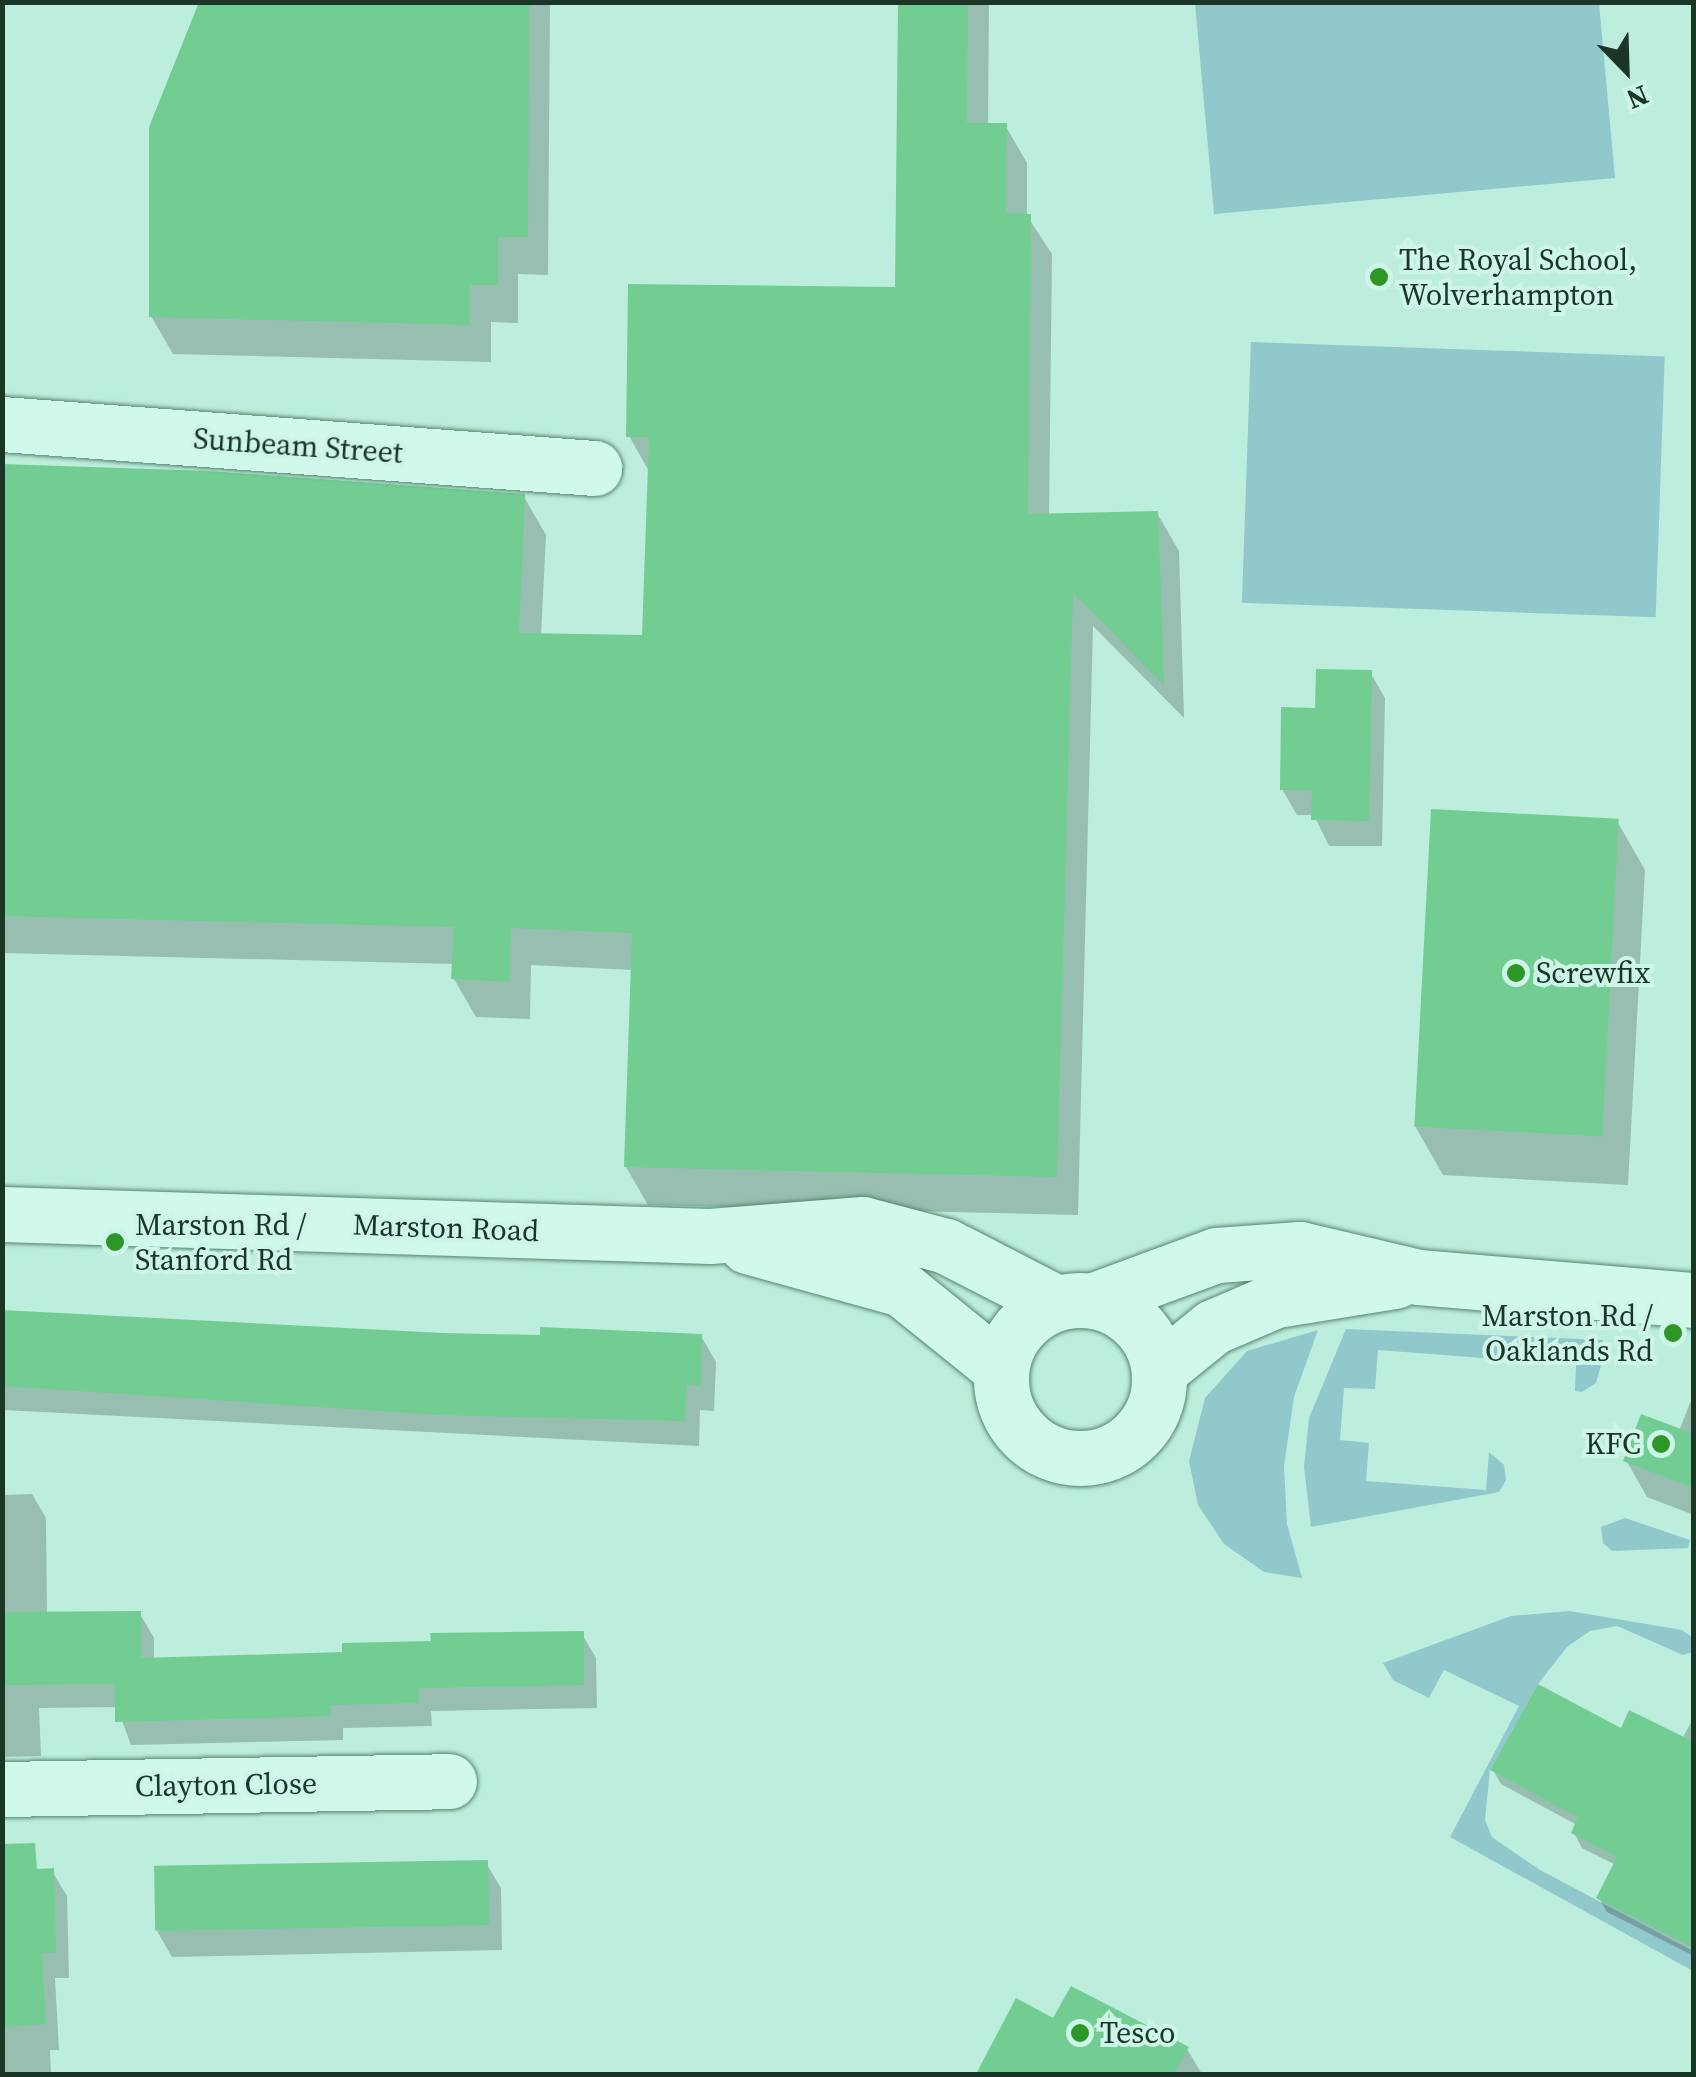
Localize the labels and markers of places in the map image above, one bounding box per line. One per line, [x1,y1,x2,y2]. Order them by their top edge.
place label: The Royal School, Wolverhampton [1399,242,1637,312]
marker: The Royal School, Wolverhampton [1368,266,1390,288]
place label: Screwfix [1536,955,1650,991]
marker: Screwfix [1505,962,1527,984]
place label: Marston Rd / Stanford Rd [135,1207,307,1278]
marker: Marston Rd / Stanford Rd [104,1231,126,1253]
place label: Marston Rd / Oaklands Rd [1481,1298,1653,1368]
marker: Marston Rd / Oaklands Rd [1662,1322,1684,1344]
place label: KFC [1585,1426,1641,1462]
marker: KFC [1650,1433,1672,1455]
place label: Tesco [1100,2015,1175,2051]
marker: Tesco [1069,2022,1091,2044]

